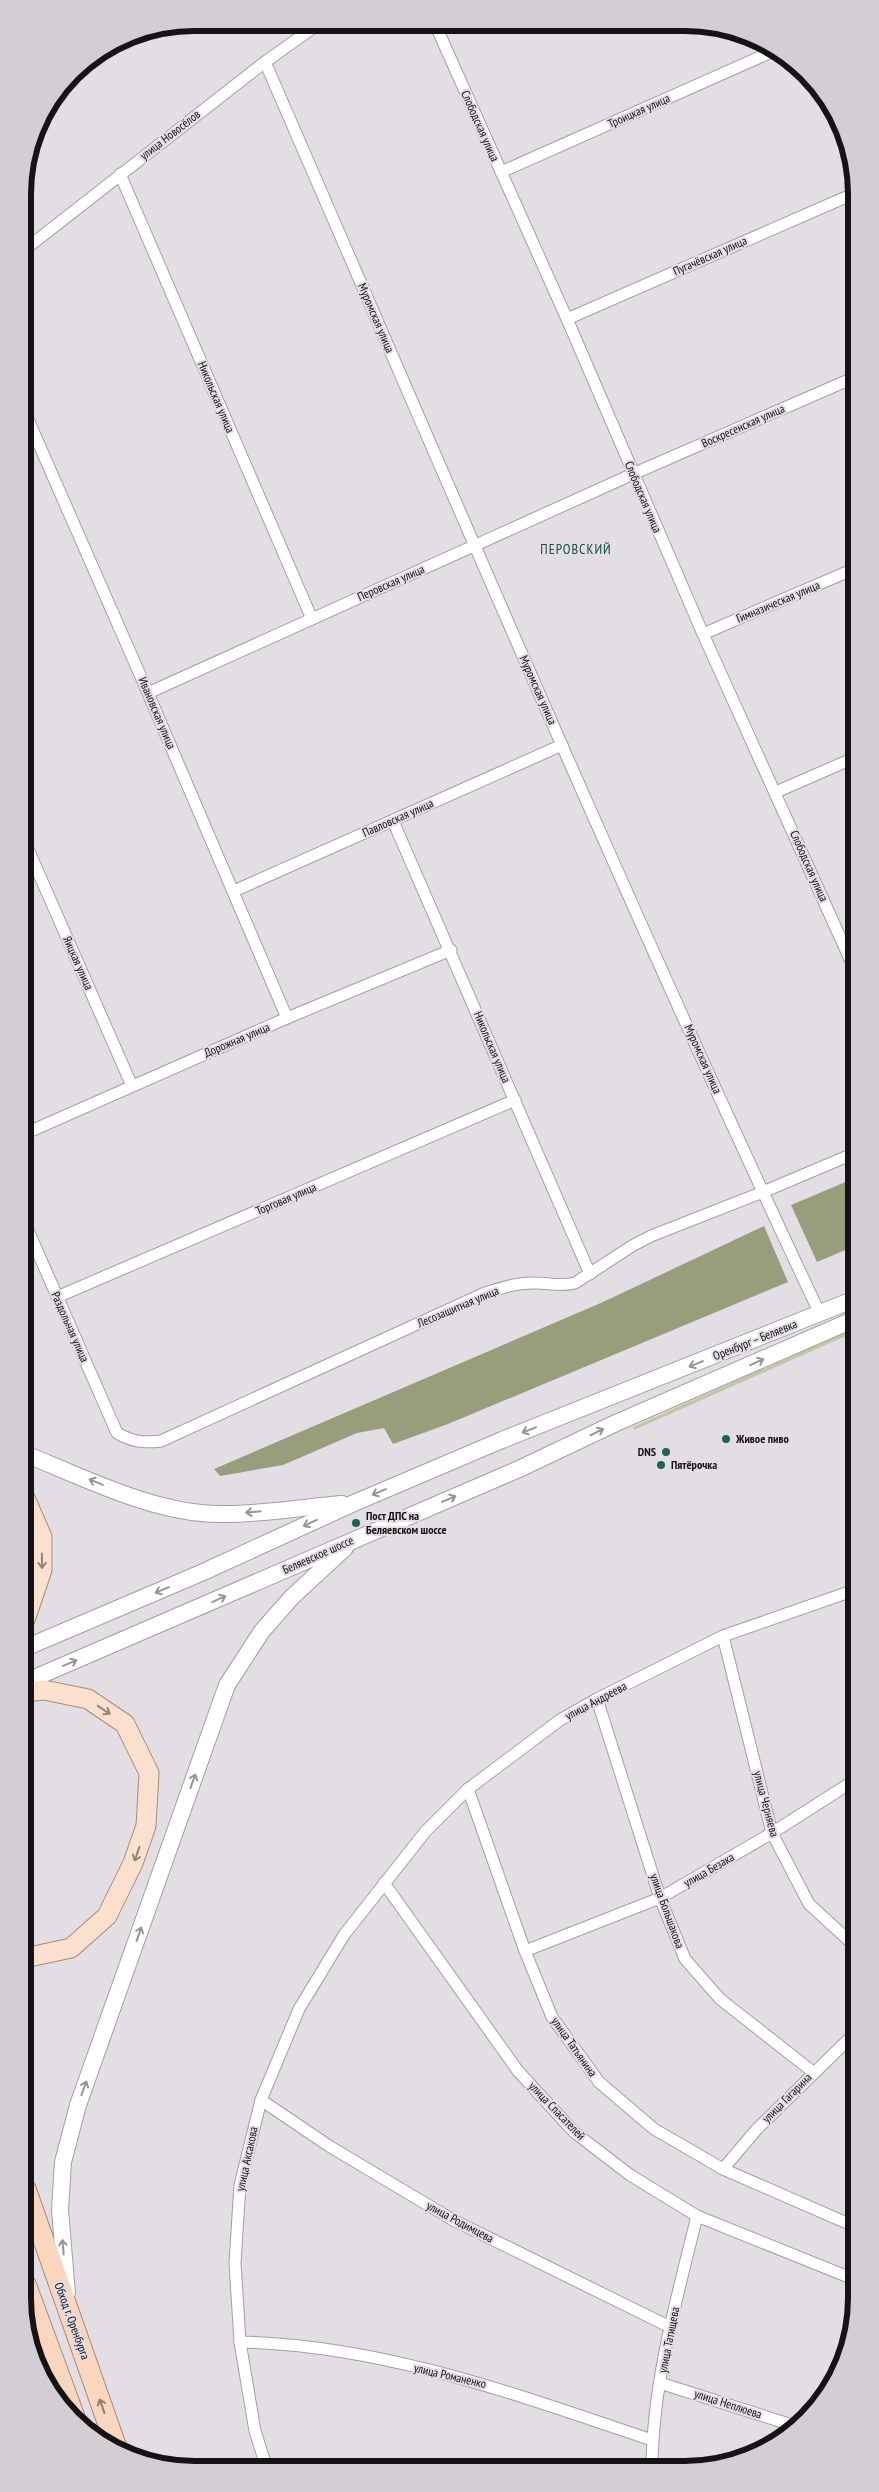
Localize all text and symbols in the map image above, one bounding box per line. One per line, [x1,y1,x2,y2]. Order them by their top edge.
street label: Слободская улица [458,88,503,164]
street label: Троицкая улица [605,90,672,131]
street label: улица Новосёлов [136,106,203,163]
street label: Пугачёвская улица [671,233,749,278]
street label: Муромская улица [355,281,398,355]
street label: Никольская улица [195,359,238,435]
street label: Воскресенская улица [699,400,787,451]
street label: Слободская улица [622,459,665,535]
district label: ПЕРОВСКИЙ [540,540,612,558]
street label: Перовская улица [355,561,427,604]
street label: Гимназическая улица [734,577,822,626]
street label: Муромская улица [516,653,560,727]
street label: Ивановская улица [136,674,179,751]
street label: Павловская улица [360,795,436,840]
street label: Слободская улица [787,828,832,904]
street label: Яицкая улица [60,934,97,992]
street label: Никольская улица [471,1009,514,1085]
street label: Дорожная улица [202,1019,272,1060]
street label: Муромская улица [681,1022,725,1096]
street label: Торговая улица [253,1179,319,1218]
street label: Лесозащитная улица [414,1283,501,1331]
street label: Раздольная улица [48,1289,93,1365]
street label: Оренбург – Беляевка [711,1316,799,1363]
one-way arrow [749,1356,764,1366]
one-way arrow [689,1360,704,1369]
one-way arrow [522,1426,537,1435]
one-way arrow [589,1427,604,1437]
place label: Живое пиво [735,1431,789,1446]
marker: Живое пиво [720,1433,732,1445]
place label: DNS [638,1444,656,1459]
marker: DNS [660,1446,672,1458]
place label: Пятёрочка [671,1457,717,1472]
marker: Пятёрочка [655,1459,667,1471]
one-way arrow [88,1477,103,1486]
one-way arrow [372,1488,387,1498]
one-way arrow [441,1494,456,1504]
one-way arrow [245,1507,261,1516]
place label: Пост ДПС на Беляевском шоссе [366,1508,447,1537]
marker: Пост ДПС на Беляевском шоссе [350,1517,362,1529]
one-way arrow [303,1519,318,1528]
street label: Беляевское шоссе [280,1532,356,1577]
one-way arrow [37,1552,47,1568]
one-way arrow [155,1586,170,1595]
one-way arrow [211,1593,226,1603]
one-way arrow [62,1657,77,1667]
street label: улица Андреева [562,1678,629,1723]
one-way arrow [97,1705,111,1715]
street label: улица Черняева [750,1769,783,1839]
one-way arrow [189,1774,198,1789]
one-way arrow [131,1846,141,1862]
street label: улица Безака [681,1849,737,1890]
street label: улица Большакова [647,1871,688,1950]
one-way arrow [135,1927,144,1943]
street label: улица Татьянина [548,2014,601,2080]
street label: улица Гагарина [759,2070,815,2126]
street label: улица Спасателей [526,2078,589,2143]
one-way arrow [80,2080,90,2096]
street label: улица Аксакова [232,2125,261,2192]
street label: улица Родимцева [424,2198,497,2246]
one-way arrow [58,2239,68,2255]
street label: Обход г. Оренбурга [52,2280,93,2362]
street label: улица Татищева [655,2305,682,2374]
street label: улица Романенко [413,2360,488,2391]
street label: улица Неплюева [692,2386,764,2422]
one-way arrow [97,2399,106,2414]

